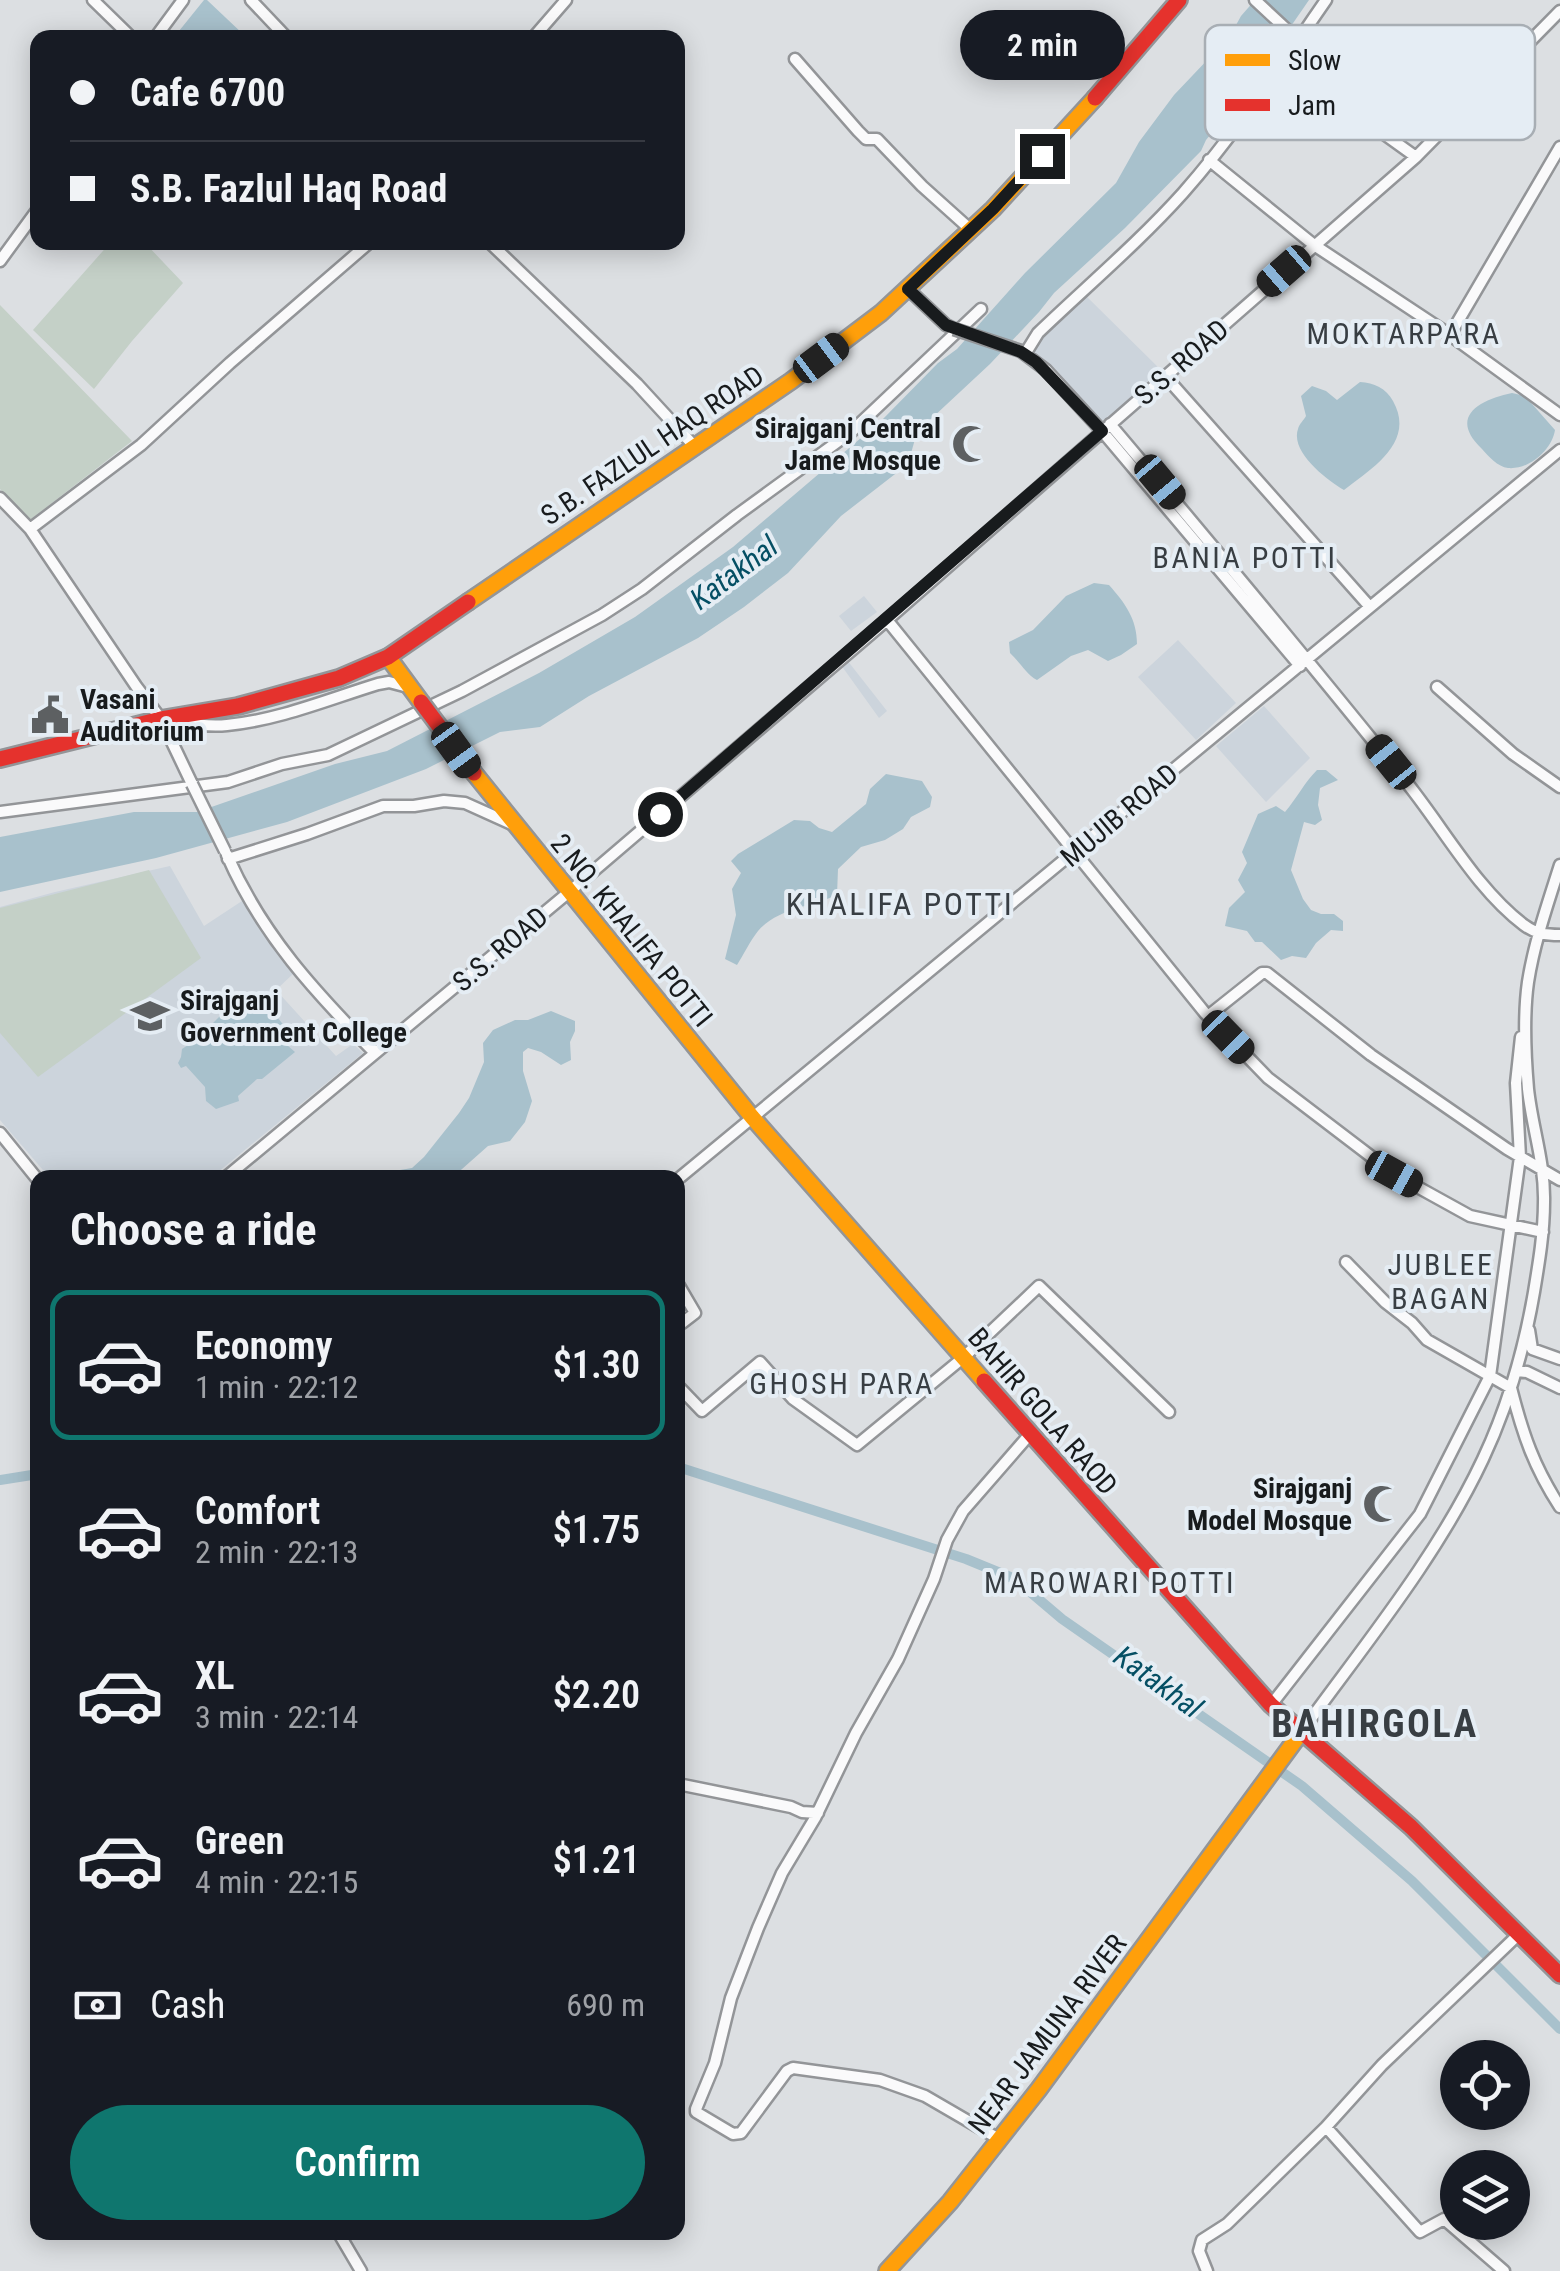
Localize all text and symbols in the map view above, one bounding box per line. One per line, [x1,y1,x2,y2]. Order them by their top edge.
callout: 2 min [960,11,1124,81]
legend [1205,25,1535,140]
text: 2 min [1007,26,1078,64]
text: Slow [1288,44,1341,77]
text: Cafe 6700 [130,71,285,115]
text: Jam [1288,89,1336,122]
route end [1020,134,1065,179]
text: S.B. Fazlul Haq Road [130,167,447,211]
car [1252,240,1316,302]
street label: S.S. ROAD [1128,313,1235,412]
district label: MOKTARPARA [1307,316,1501,351]
car [788,328,854,388]
street label: S.B. FAZLUL HAQ ROAD [535,359,770,532]
place label: Sirajganj Central Jame Mosque [755,412,941,477]
mosque icon: Sirajganj Central Jame Mosque [950,423,992,465]
car [1129,449,1191,515]
water label: Katakhal [683,528,784,617]
district label: BANIA POTTI [1153,540,1337,575]
place label: Vasani Auditorium [80,683,204,748]
public building icon: Vasani Auditorium [29,694,71,736]
car [426,717,486,783]
car [1360,729,1422,795]
street label: MUJIB ROAD [1054,757,1185,874]
route start [638,792,683,837]
street label: 2 NO. KHALIFA POTTI [544,827,719,1033]
district label: KHALIFA POTTI [786,885,1014,923]
street label: S.S. ROAD [446,900,555,999]
place label: Sirajganj Government College [180,984,407,1049]
school or university icon: Sirajganj Government College [129,995,171,1037]
car [1196,1005,1260,1069]
car [1360,1146,1428,1202]
text: Choose a ride [70,1203,317,1256]
district label: JUBLEE BAGAN [1388,1247,1494,1316]
icon: car [75,1320,165,1410]
street label: BAHIR GOLA RAOD [961,1321,1124,1502]
text: Economy [195,1324,332,1368]
text: $1.30 [553,1343,640,1387]
district label: GHOSH PARA [749,1366,935,1401]
text: 1 min · 22:12 [195,1368,358,1406]
place label: Sirajganj Model Mosque [1187,1472,1352,1537]
mosque icon: Sirajganj Model Mosque [1361,1483,1403,1525]
icon: car [75,1485,165,1575]
text: Comfort [195,1489,320,1533]
text: $1.75 [553,1508,640,1552]
text: 2 min · 22:13 [195,1533,358,1571]
district label: MAROWARI POTTI [984,1565,1236,1600]
water label: Katakhal [1107,1638,1209,1725]
icon: car [75,1650,165,1740]
text: XL [195,1654,234,1698]
text: $2.20 [553,1673,640,1717]
text: 3 min · 22:14 [195,1698,358,1736]
district label: BAHIRGOLA [1271,1702,1479,1746]
icon: car [75,1815,165,1905]
text: Green [195,1819,285,1863]
text: $1.21 [553,1838,640,1882]
text: 4 min · 22:15 [195,1863,358,1901]
street label: NEAR JAMUNA RIVER [962,1928,1133,2141]
icon: cash [70,1978,125,2033]
text: Cash [150,1983,225,2027]
text: 690 m [566,1986,645,2024]
map controls [1440,2040,1530,2240]
button: locate [1440,2040,1530,2130]
button: Confirm [70,2105,645,2220]
button: layers [1440,2150,1530,2240]

